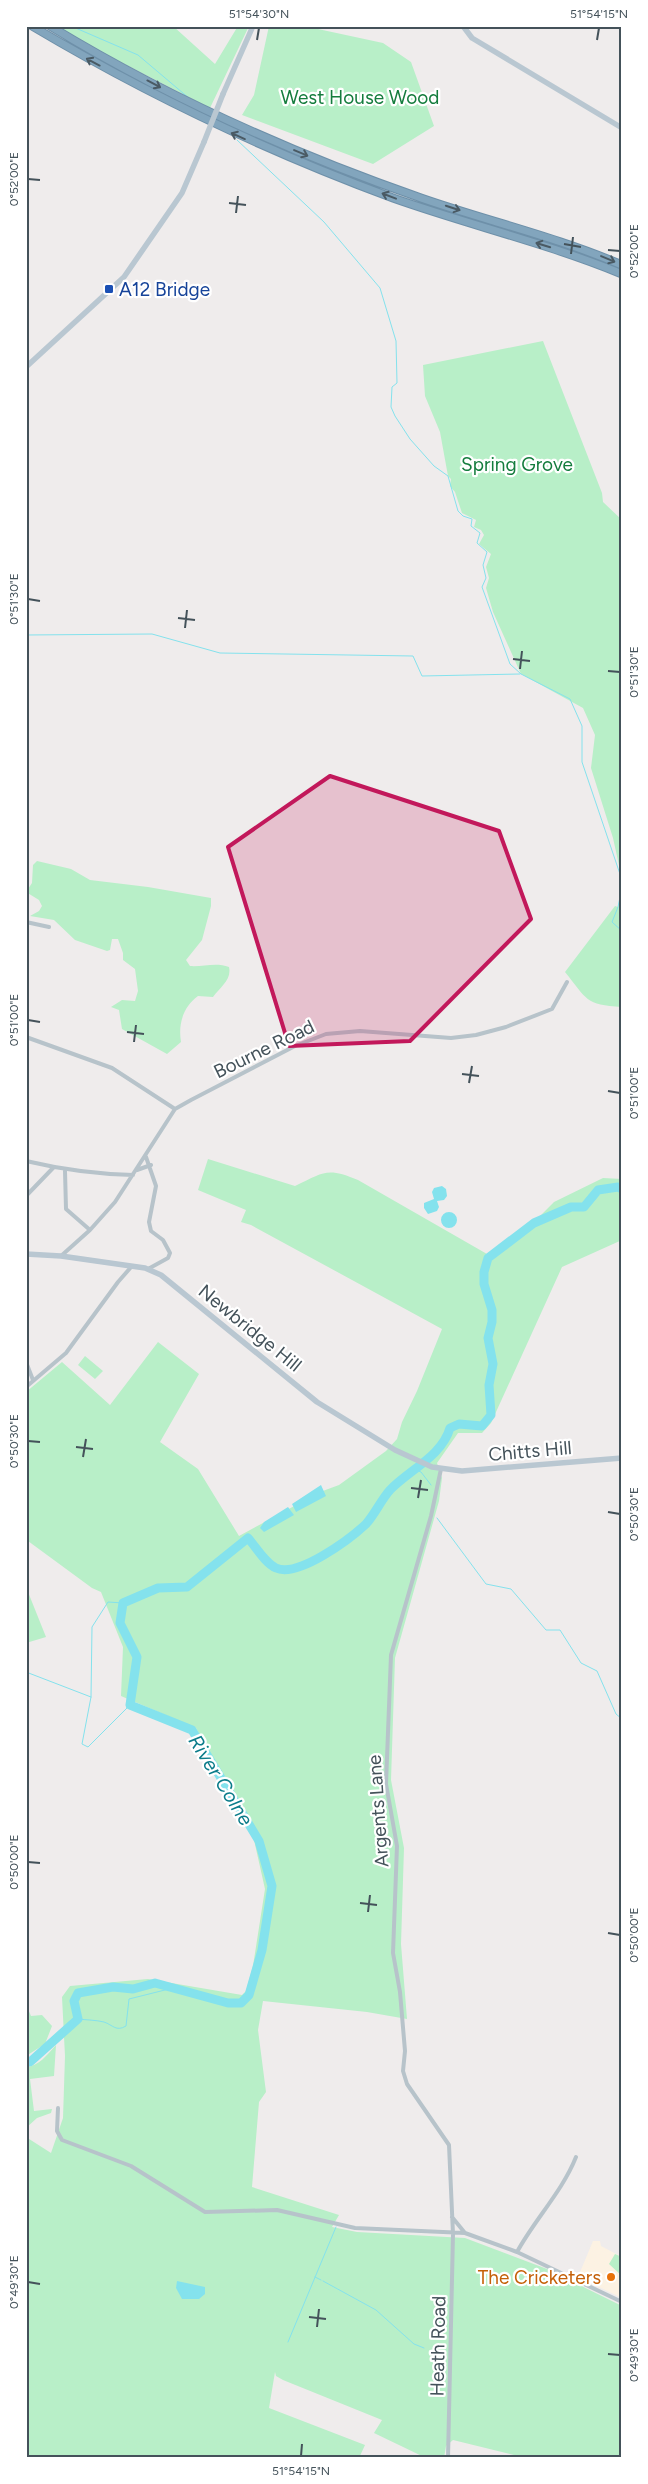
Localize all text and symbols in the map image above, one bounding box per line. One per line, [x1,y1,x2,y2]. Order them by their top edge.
text: 51°54'30"N [229,7,289,21]
text: 51°54'15"N [570,7,628,21]
one-way arrow [86,56,101,66]
one-way arrow [146,79,160,89]
park label: West House Wood [280,86,440,109]
one-way arrow [231,130,246,140]
one-way arrow [292,149,308,158]
text: 0°52'00"E [7,152,21,206]
one-way arrow [381,191,397,200]
one-way arrow [445,204,461,214]
text: 0°52'00"E [627,224,641,278]
one-way arrow [536,240,552,250]
one-way arrow [600,254,615,264]
place label: A12 Bridge [119,278,210,301]
marker: A12 Bridge [103,283,115,295]
park label: Spring Grove [461,453,573,476]
text: 0°51'30"E [7,573,21,625]
text: 0°51'30"E [627,646,641,698]
text: 0°51'00"E [7,994,21,1046]
street label: Bourne Road [210,1015,318,1083]
text: 0°51'00"E [627,1067,641,1119]
street label: Newbridge Hill [194,1279,306,1377]
text: 0°50'30"E [7,1414,21,1468]
street label: Chitts Hill [487,1436,573,1466]
text: 0°50'30"E [627,1487,641,1541]
water label: River Colne [184,1730,258,1830]
street label: Argents Lane [363,1754,393,1868]
text: 0°50'00"E [7,1834,21,1890]
text: 0°50'00"E [627,1907,641,1963]
text: 0°49'30"E [7,2255,21,2309]
place label: The Cricketers [478,2266,601,2289]
marker: The Cricketers [605,2271,617,2283]
street label: Heath Road [426,2296,450,2396]
text: 0°49'30"E [627,2328,641,2382]
text: 51°54'15"N [272,2464,330,2478]

